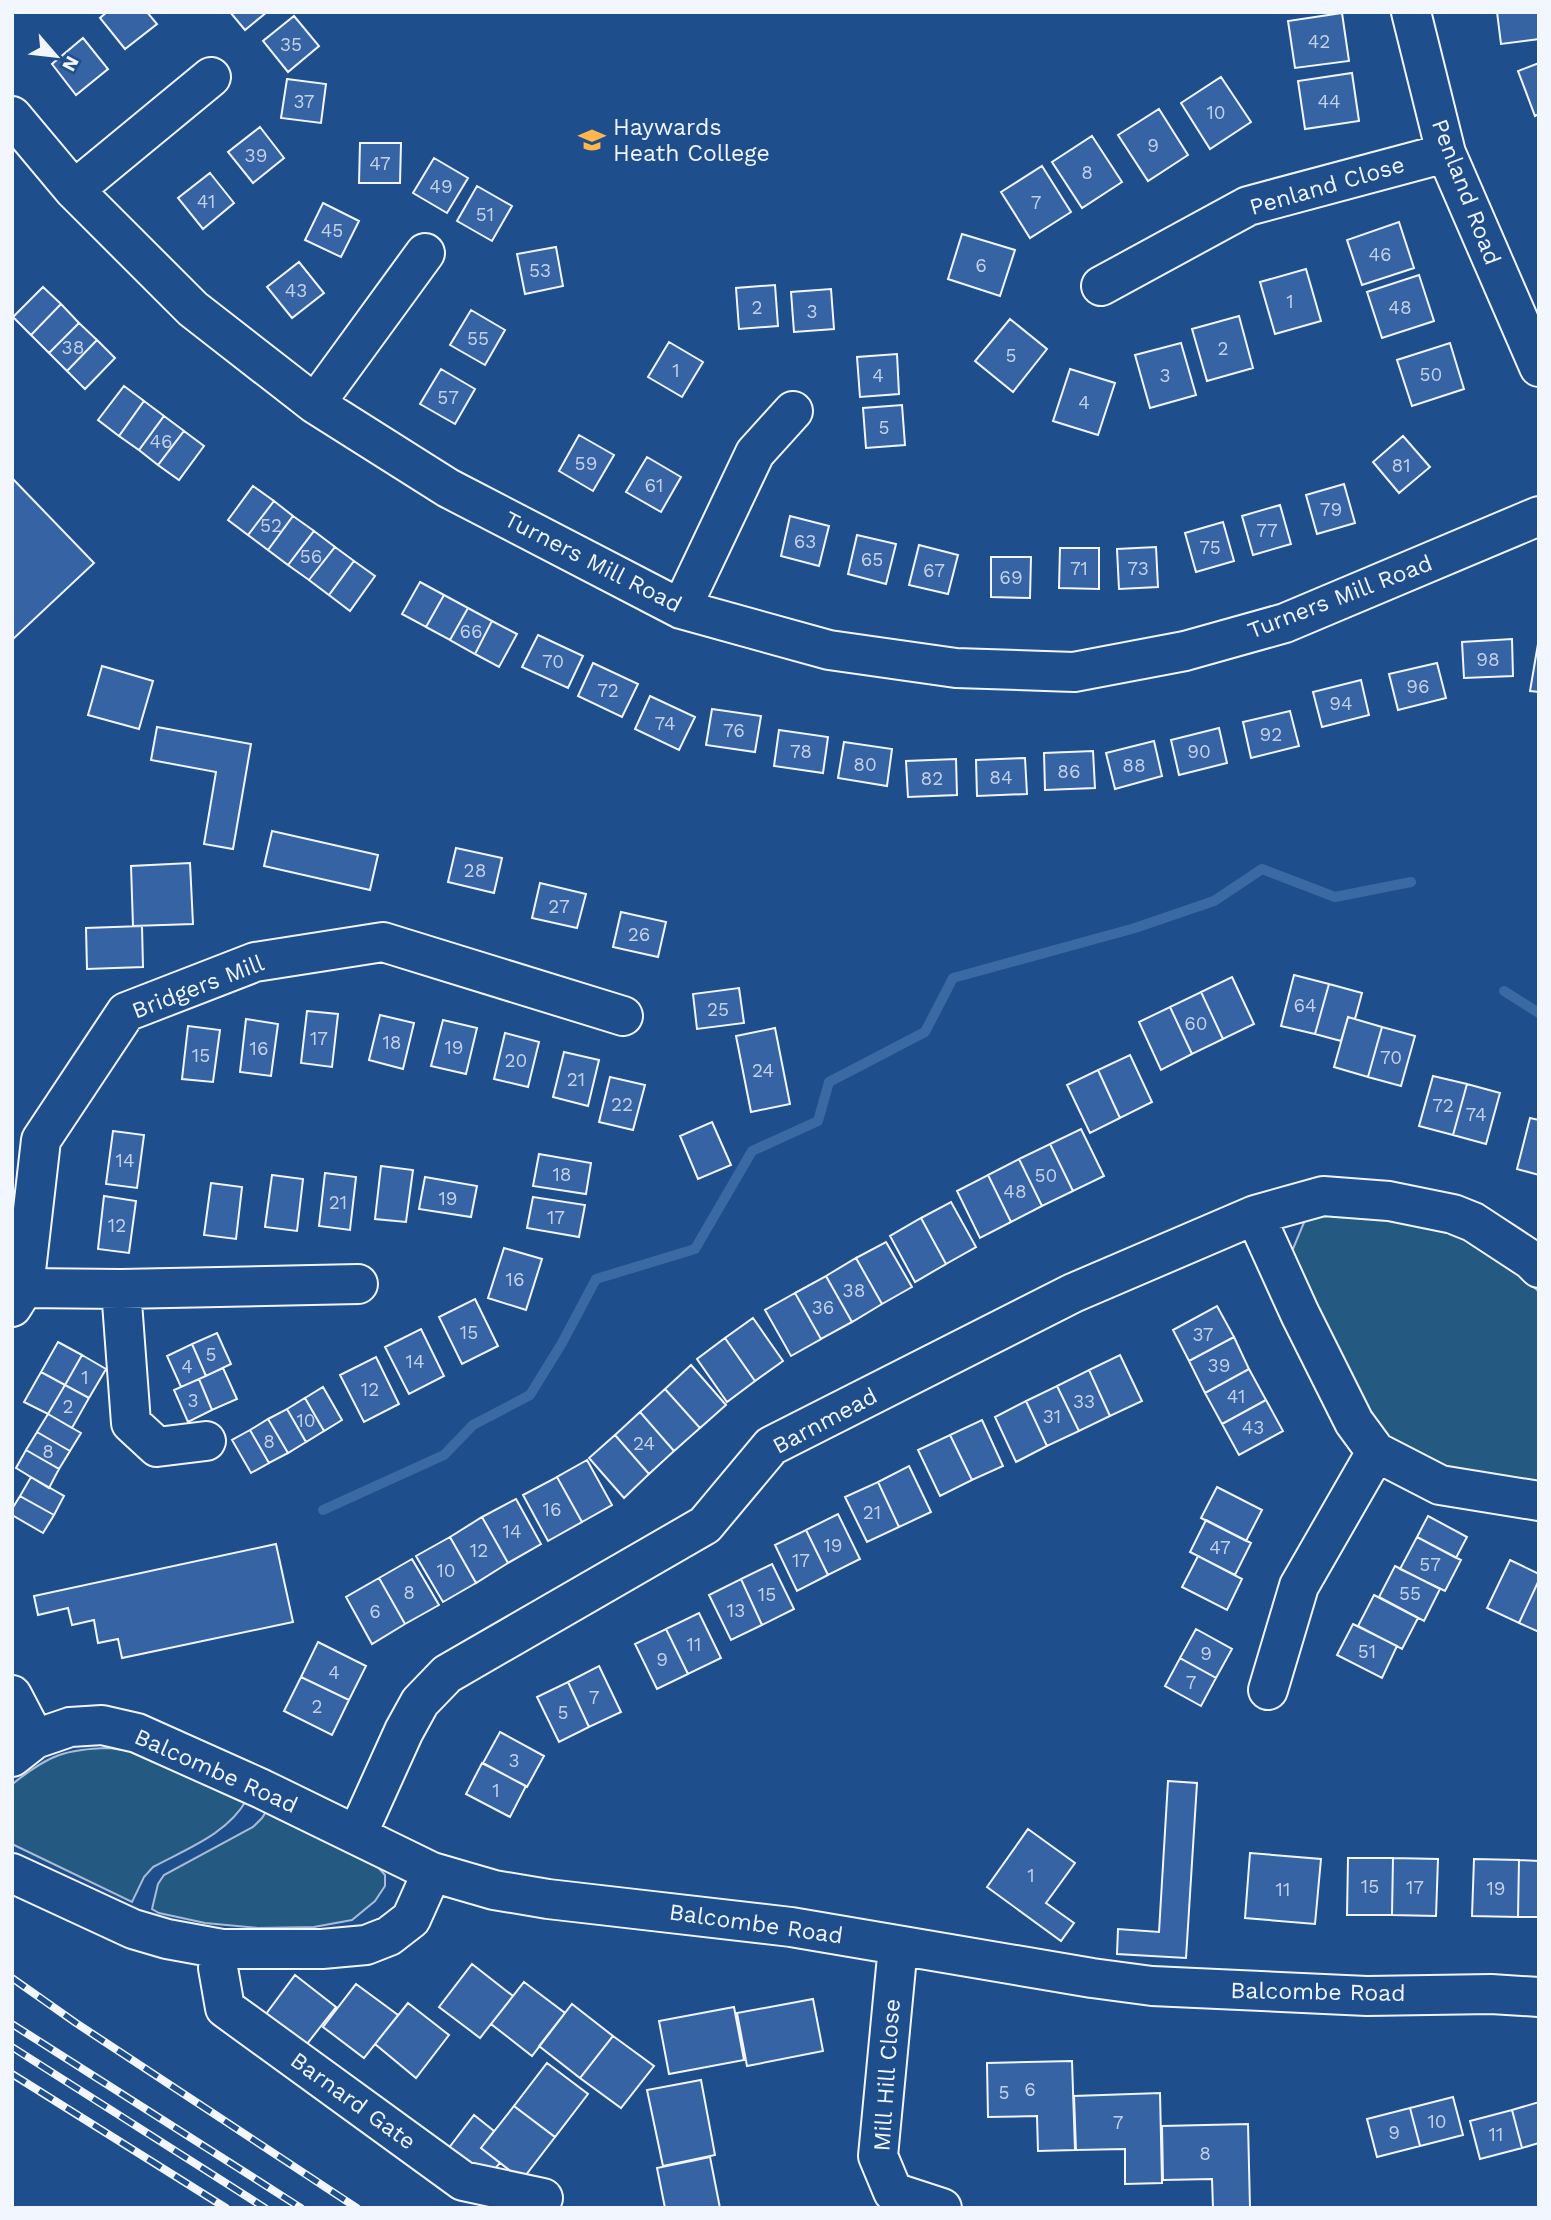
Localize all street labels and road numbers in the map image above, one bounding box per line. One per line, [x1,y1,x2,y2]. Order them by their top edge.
street label: Penland Road [1426,115,1506,269]
street label: Penland Close [1246,151,1408,221]
street label: Turners Mill Road [500,506,686,618]
street label: Turners Mill Road [1244,549,1436,645]
street label: Bridgers Mill [128,949,268,1025]
street label: Barnmead [768,1382,882,1460]
street label: Balcombe Road [130,1723,302,1819]
street label: Balcombe Road [667,1898,845,1950]
street label: Balcombe Road [1230,1977,1406,2007]
street label: Mill Hill Close [868,1998,906,2152]
street label: Barnard Gate [285,2047,421,2155]

